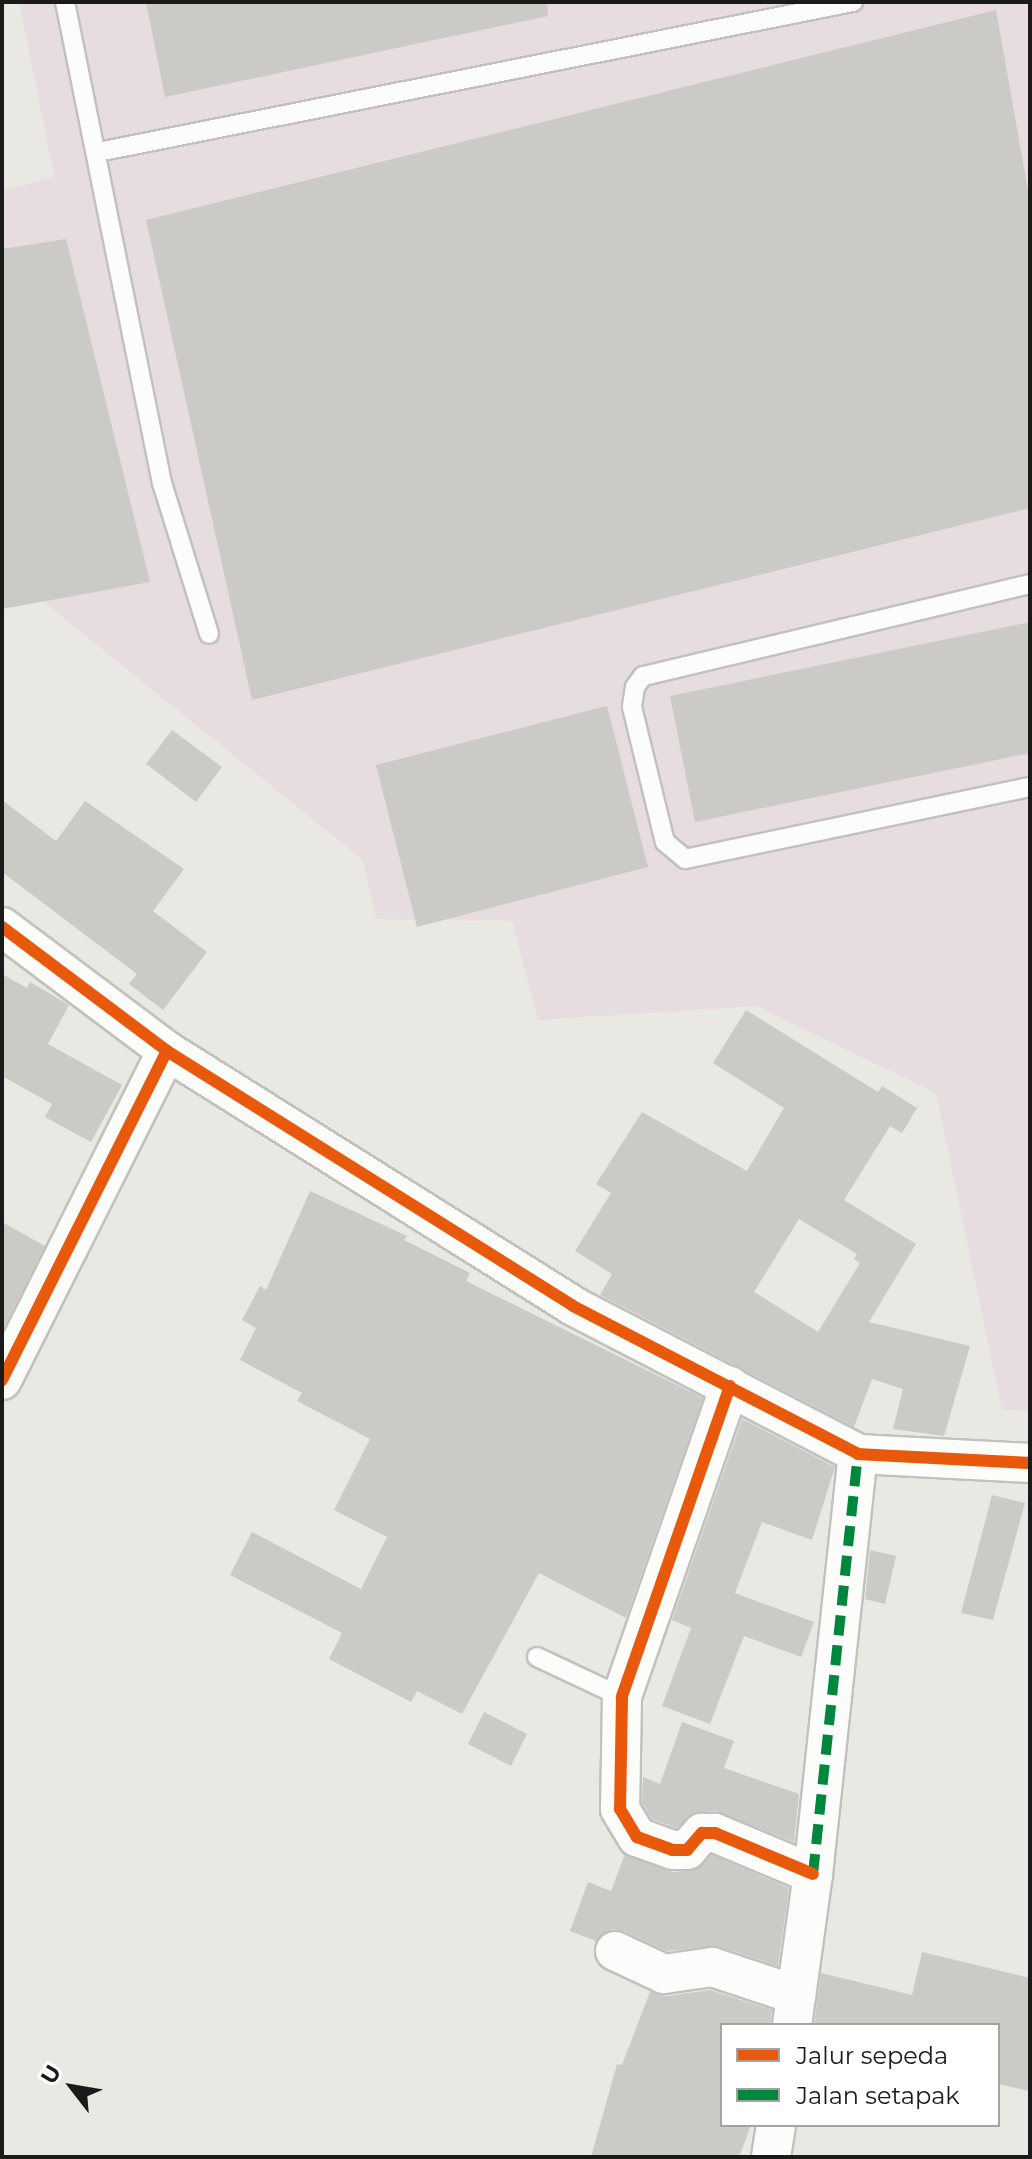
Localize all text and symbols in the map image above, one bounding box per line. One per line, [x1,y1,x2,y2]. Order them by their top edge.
legend [720,2023,1000,2127]
text: Jalur sepeda [796,2041,948,2070]
north arrow [32,2047,112,2127]
text: U [35,2060,67,2089]
text: Jalan setapak [796,2081,960,2110]

